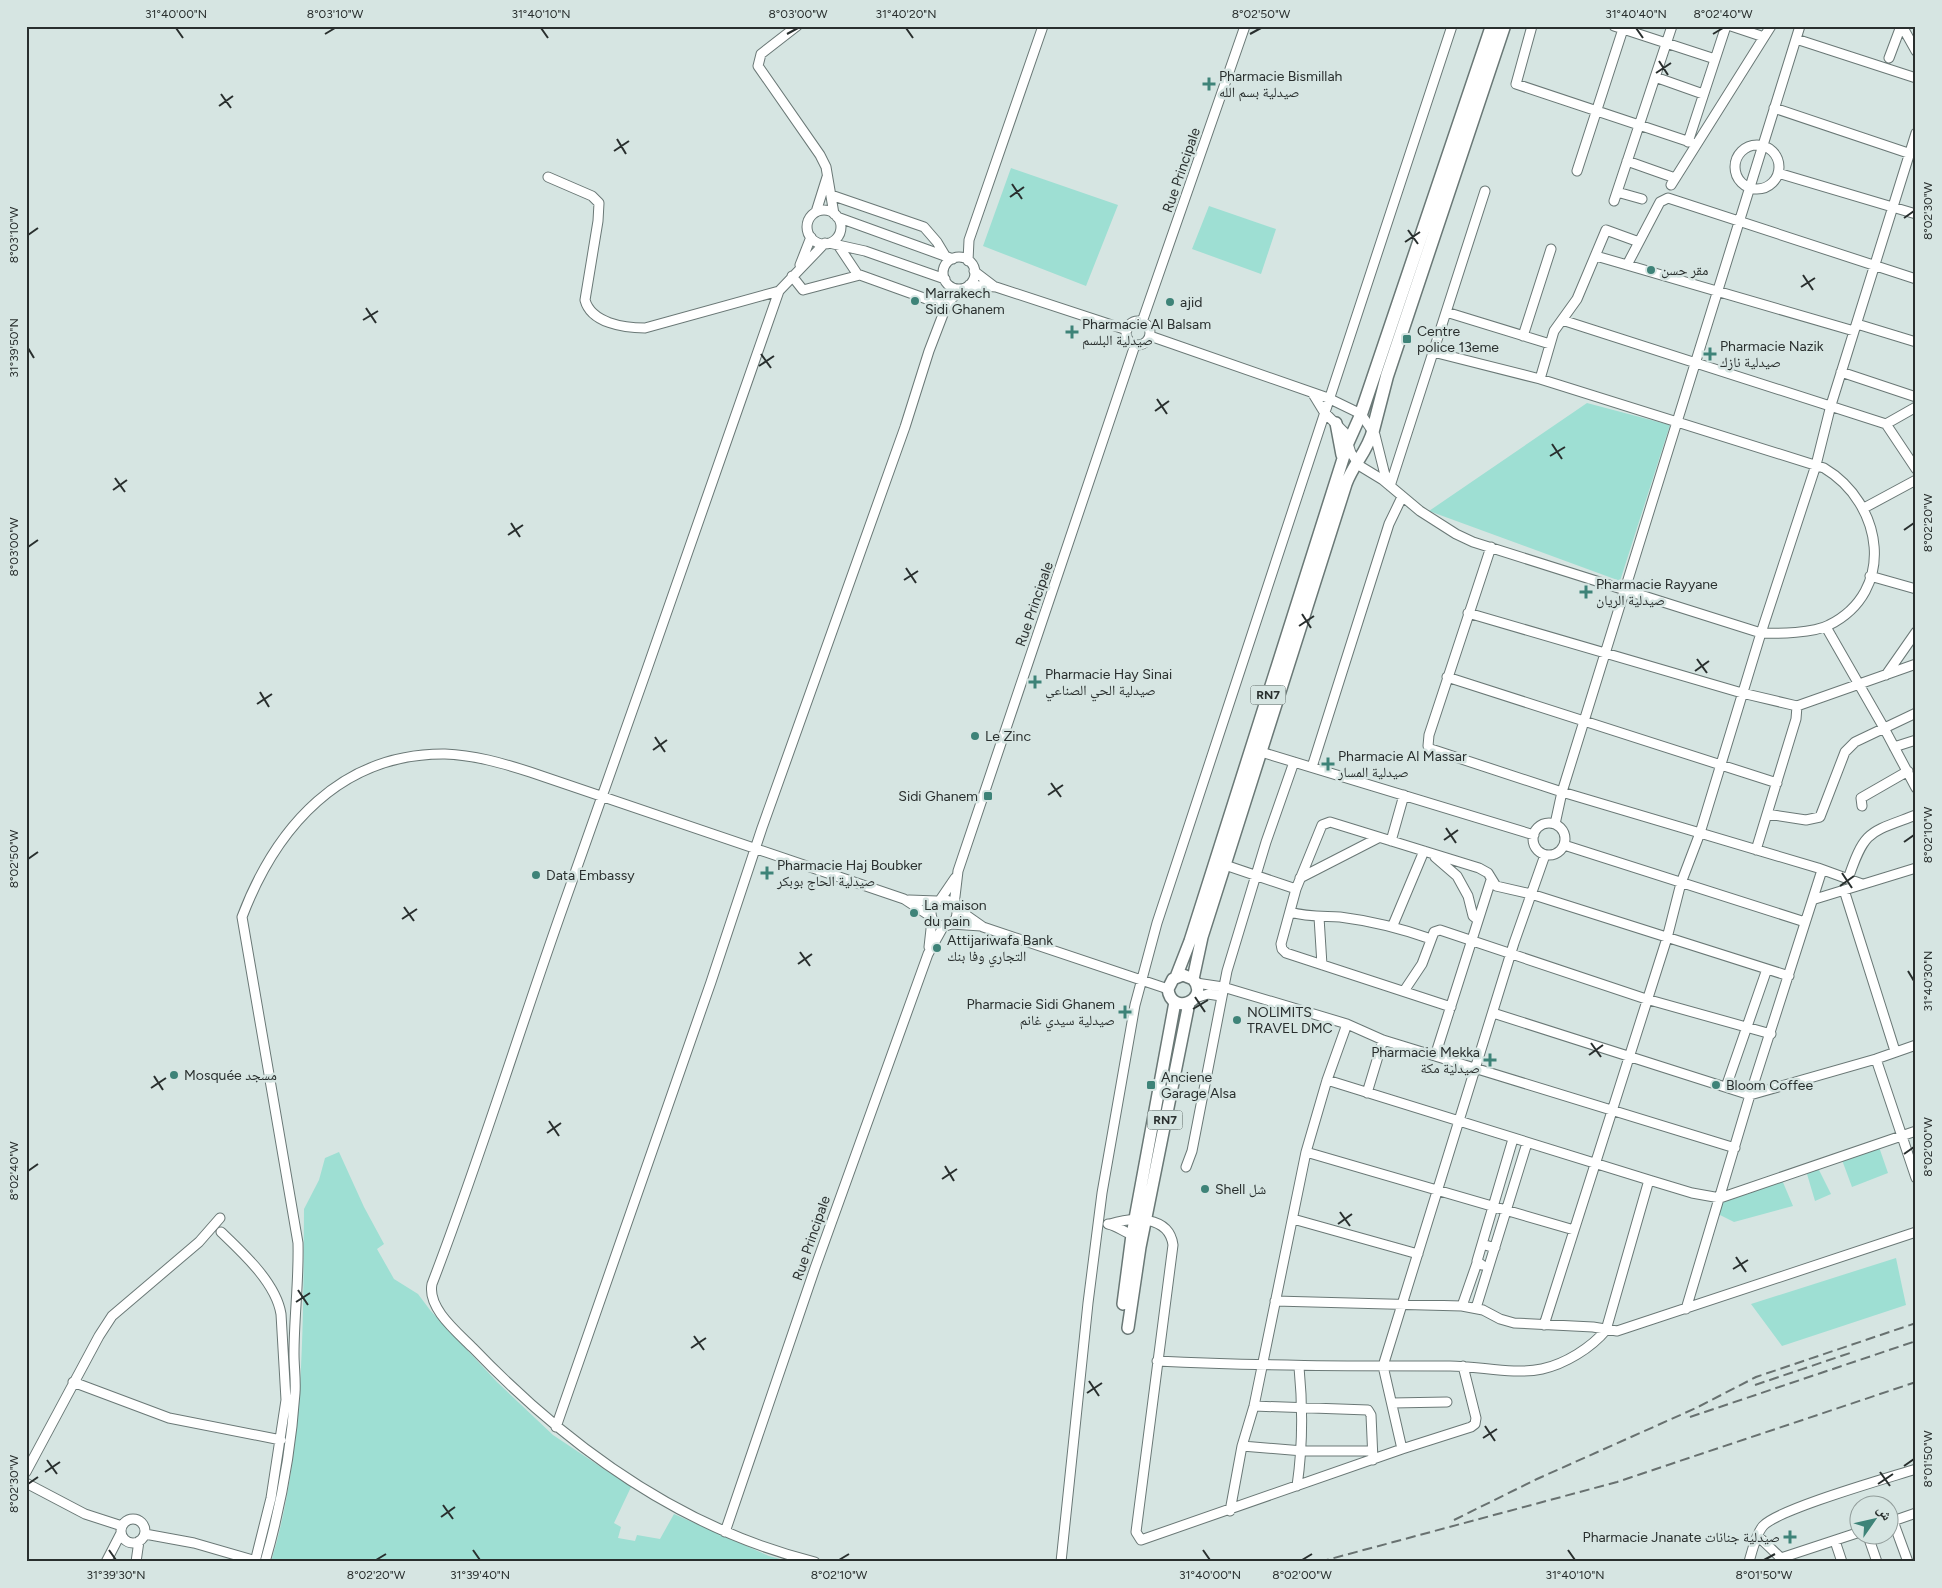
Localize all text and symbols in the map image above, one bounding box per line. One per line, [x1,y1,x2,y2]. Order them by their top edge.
text: 31°40'00"N [145,7,207,21]
text: 8°03'10"W [307,7,364,21]
text: 31°40'10"N [511,7,571,21]
text: 8°03'00"W [768,7,828,21]
text: 31°40'20"N [876,7,937,21]
text: 8°02'50"W [1232,7,1291,21]
text: 31°40'40"N [1605,7,1667,21]
text: 8°02'40"W [1693,7,1753,21]
place label: Pharmacie Bismillah صيدلية بسم الله [1219,68,1343,102]
marker: Pharmacie Bismillah صيدلية بسم الله [1203,78,1215,90]
street label: Rue Principale [1159,125,1204,215]
text: 8°02'30"W [1921,181,1935,240]
text: 8°03'10"W [7,206,21,263]
place label: مقر حسن [1661,262,1708,279]
marker: مقر حسن [1645,264,1657,276]
place label: Marrakech Sidi Ghanem [925,285,1005,318]
place label: ajid [1180,294,1202,311]
marker: Marrakech Sidi Ghanem [909,295,921,307]
marker: ajid [1164,296,1176,308]
place label: Pharmacie Al Balsam صيدلية البلسم [1082,316,1211,350]
text: 31°39'50"N [7,318,21,378]
place label: Centre police 13eme [1417,323,1499,356]
marker: Pharmacie Al Balsam صيدلية البلسم [1066,326,1078,338]
marker: Centre police 13eme [1401,333,1413,345]
place label: Pharmacie Nazik صيدلية نازك [1720,338,1824,371]
marker: Pharmacie Nazik صيدلية نازك [1704,348,1716,360]
text: 8°02'20"W [1921,493,1935,552]
text: 8°03'00"W [7,517,21,577]
street label: Rue Principale [1012,559,1057,649]
place label: Pharmacie Rayyane صيدلية الريان [1596,576,1718,609]
marker: Pharmacie Rayyane صيدلية الريان [1580,586,1592,598]
place label: Pharmacie Hay Sinai صيدلية الحي الصناعي [1045,666,1172,702]
marker: Pharmacie Hay Sinai صيدلية الحي الصناعي [1029,676,1041,688]
road number: RN7 [1250,686,1286,704]
place label: Le Zinc [985,728,1031,745]
marker: Le Zinc [969,730,981,742]
place label: Pharmacie Al Massar صيدلية المسار [1337,748,1467,781]
marker: Pharmacie Al Massar صيدلية المسار [1322,758,1334,770]
place label: Sidi Ghanem [898,788,978,805]
marker: Sidi Ghanem [982,790,994,802]
text: 8°02'10"W [1921,806,1935,863]
text: 8°02'50"W [7,829,21,888]
place label: Pharmacie Haj Boubker صيدلية الحاج بوبكر [776,857,923,891]
place label: Data Embassy [546,867,635,884]
marker: Pharmacie Haj Boubker صيدلية الحاج بوبكر [761,867,773,879]
marker: Data Embassy [530,869,542,881]
place label: La maison du pain [924,897,987,930]
marker: La maison du pain [908,907,920,919]
place label: Attijariwafa Bank التجاري وفا بنك [947,932,1053,968]
marker: Attijariwafa Bank التجاري وفا بنك [931,942,943,954]
text: 31°40'30"N [1921,951,1935,1011]
place label: Pharmacie Sidi Ghanem صيدلية سيدي غانم [967,996,1115,1032]
place label: NOLIMITS TRAVEL DMC [1247,1004,1333,1037]
marker: Pharmacie Sidi Ghanem صيدلية سيدي غانم [1119,1006,1131,1018]
marker: NOLIMITS TRAVEL DMC [1231,1014,1243,1026]
place label: Pharmacie Mekka صيدلية مكة [1371,1044,1480,1077]
marker: Pharmacie Mekka صيدلية مكة [1484,1054,1496,1066]
place label: Mosquée مسجد [184,1067,277,1084]
marker: Mosquée مسجد [168,1069,180,1081]
place label: Anciene Garage Alsa [1161,1069,1236,1102]
place label: Bloom Coffee [1726,1077,1813,1094]
marker: Anciene Garage Alsa [1145,1079,1157,1091]
marker: Bloom Coffee [1710,1079,1722,1091]
road number: RN7 [1148,1110,1182,1130]
text: 8°02'00"W [1921,1117,1935,1177]
text: 8°02'40"W [7,1141,21,1201]
place label: Shell شل [1215,1181,1266,1198]
marker: Shell شل [1199,1183,1211,1195]
street label: Rue Principale [789,1193,834,1283]
text: 8°01'50"W [1921,1430,1935,1487]
text: 8°02'30"W [7,1454,21,1513]
north arrow [1850,1496,1900,1546]
text: ش [1873,1502,1896,1524]
place label: Pharmacie Jnanate صيدلية جنانات [1583,1529,1780,1546]
marker: Pharmacie Jnanate صيدلية جنانات [1784,1531,1796,1543]
text: 31°39'30"N [87,1568,145,1582]
text: 8°02'20"W [347,1568,406,1582]
text: 31°39'40"N [450,1568,510,1582]
text: 8°02'10"W [811,1568,868,1582]
text: 31°40'00"N [1179,1568,1241,1582]
text: 8°02'00"W [1272,1568,1332,1582]
text: 31°40'10"N [1545,1568,1605,1582]
text: 8°01'50"W [1736,1568,1793,1582]

